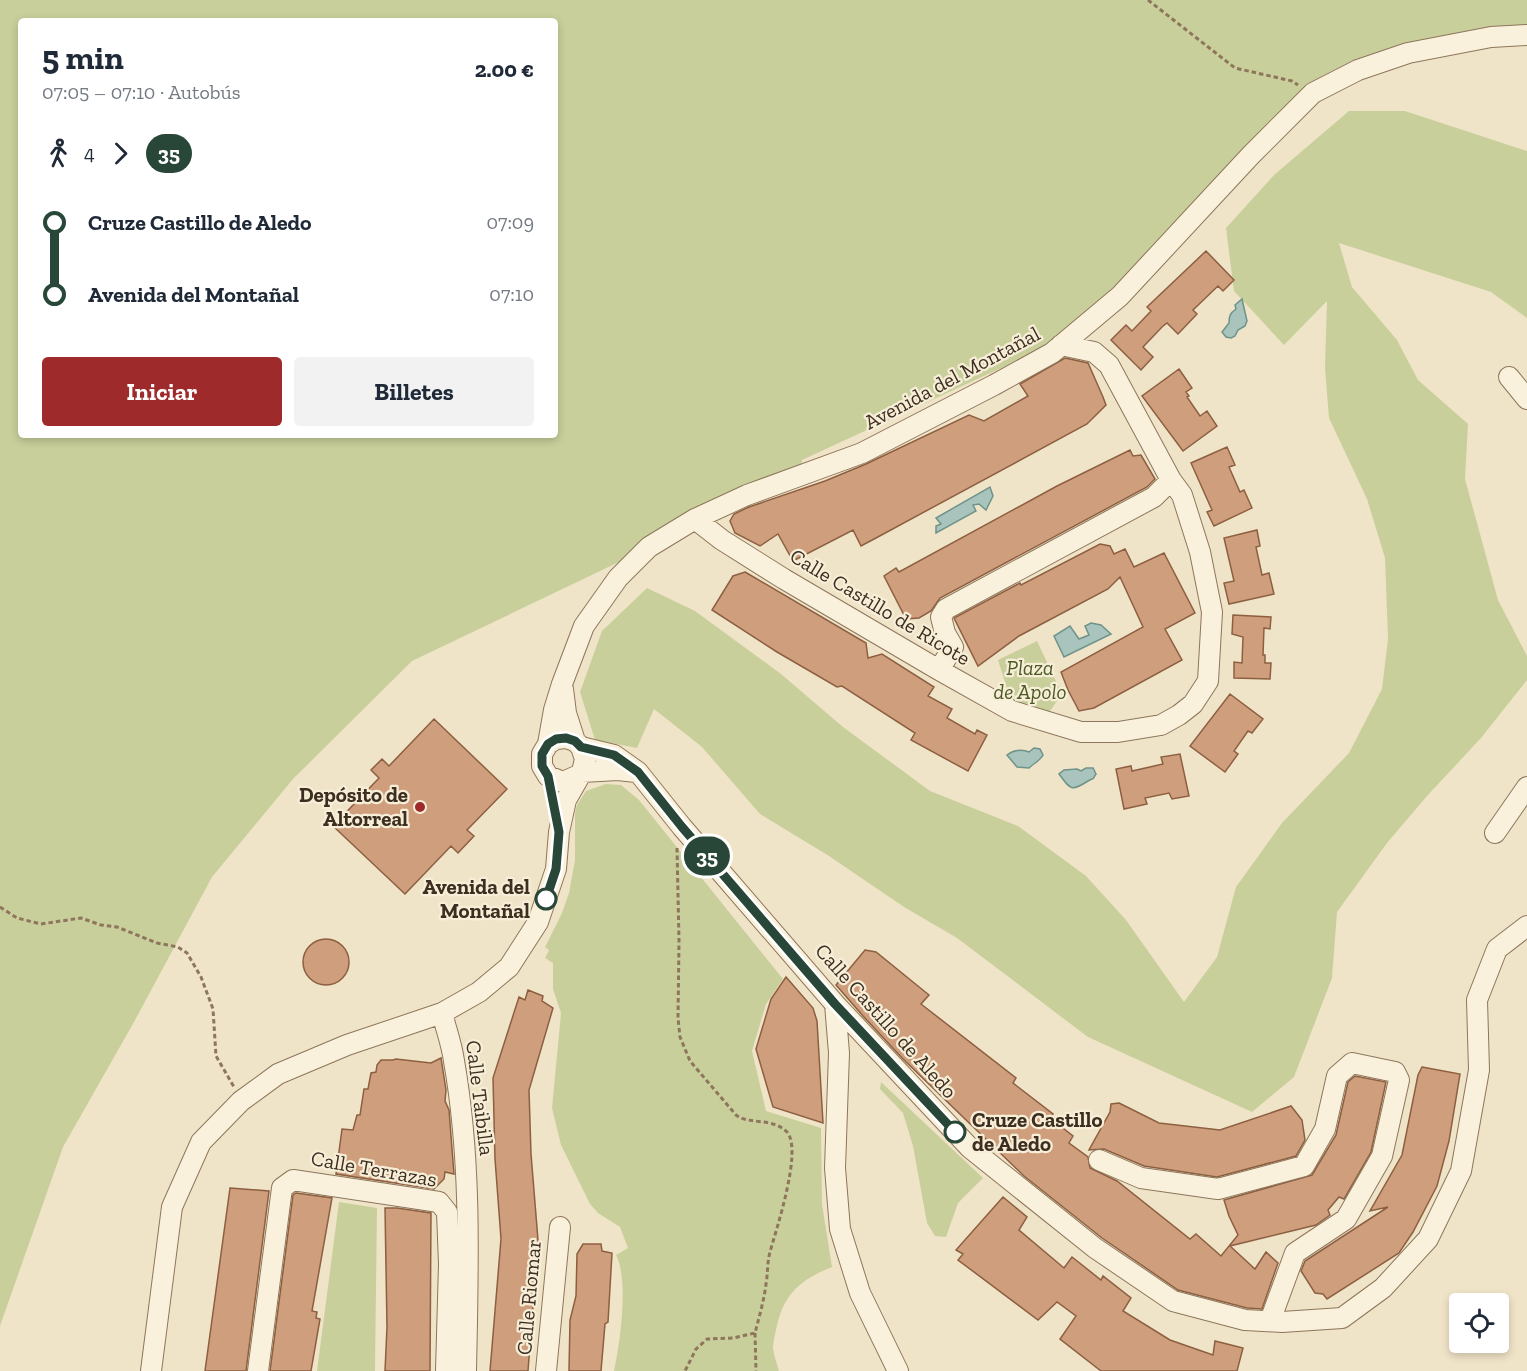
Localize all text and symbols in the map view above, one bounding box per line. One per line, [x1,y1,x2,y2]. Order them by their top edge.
text: 5 min [42,38,124,77]
text: 2.00 € [475,56,534,83]
text: 07:05 – 07:10 · Autobús [42,80,240,104]
icon: walk [42,137,75,170]
icon: forward [104,137,137,170]
text: 4 [84,141,95,165]
text: 35 [158,141,180,166]
text: Cruze Castillo de Aledo [88,209,312,236]
text: 07:09 [486,210,534,234]
text: Avenida del Montañal [88,281,299,308]
text: 07:10 [489,282,534,306]
street label: Avenida del Montañal [860,320,1044,434]
button: Iniciar [42,357,282,426]
button: Billetes [294,357,534,426]
street label: Calle Castillo de Ricote [786,543,975,670]
park label: Plaza de Apolo [993,655,1067,704]
place label: Depósito de Altorreal [299,782,408,831]
marker: Depósito de Altorreal [413,800,427,814]
line badge: 35 [680,836,734,876]
text: 35 [696,844,718,869]
place label: Avenida del Montañal [422,874,530,923]
marker: Avenida del Montañal [535,888,557,910]
street label: Calle Castillo de Aledo [810,938,962,1103]
street label: Calle Taibilla [461,1039,500,1157]
place label: Cruze Castillo de Aledo [972,1107,1103,1156]
marker: Cruze Castillo de Aledo [944,1121,966,1143]
street label: Calle Terrazas [309,1145,439,1192]
street label: Calle Riomar [511,1238,546,1356]
map controls [1449,1293,1509,1353]
button: locate [1449,1293,1509,1353]

